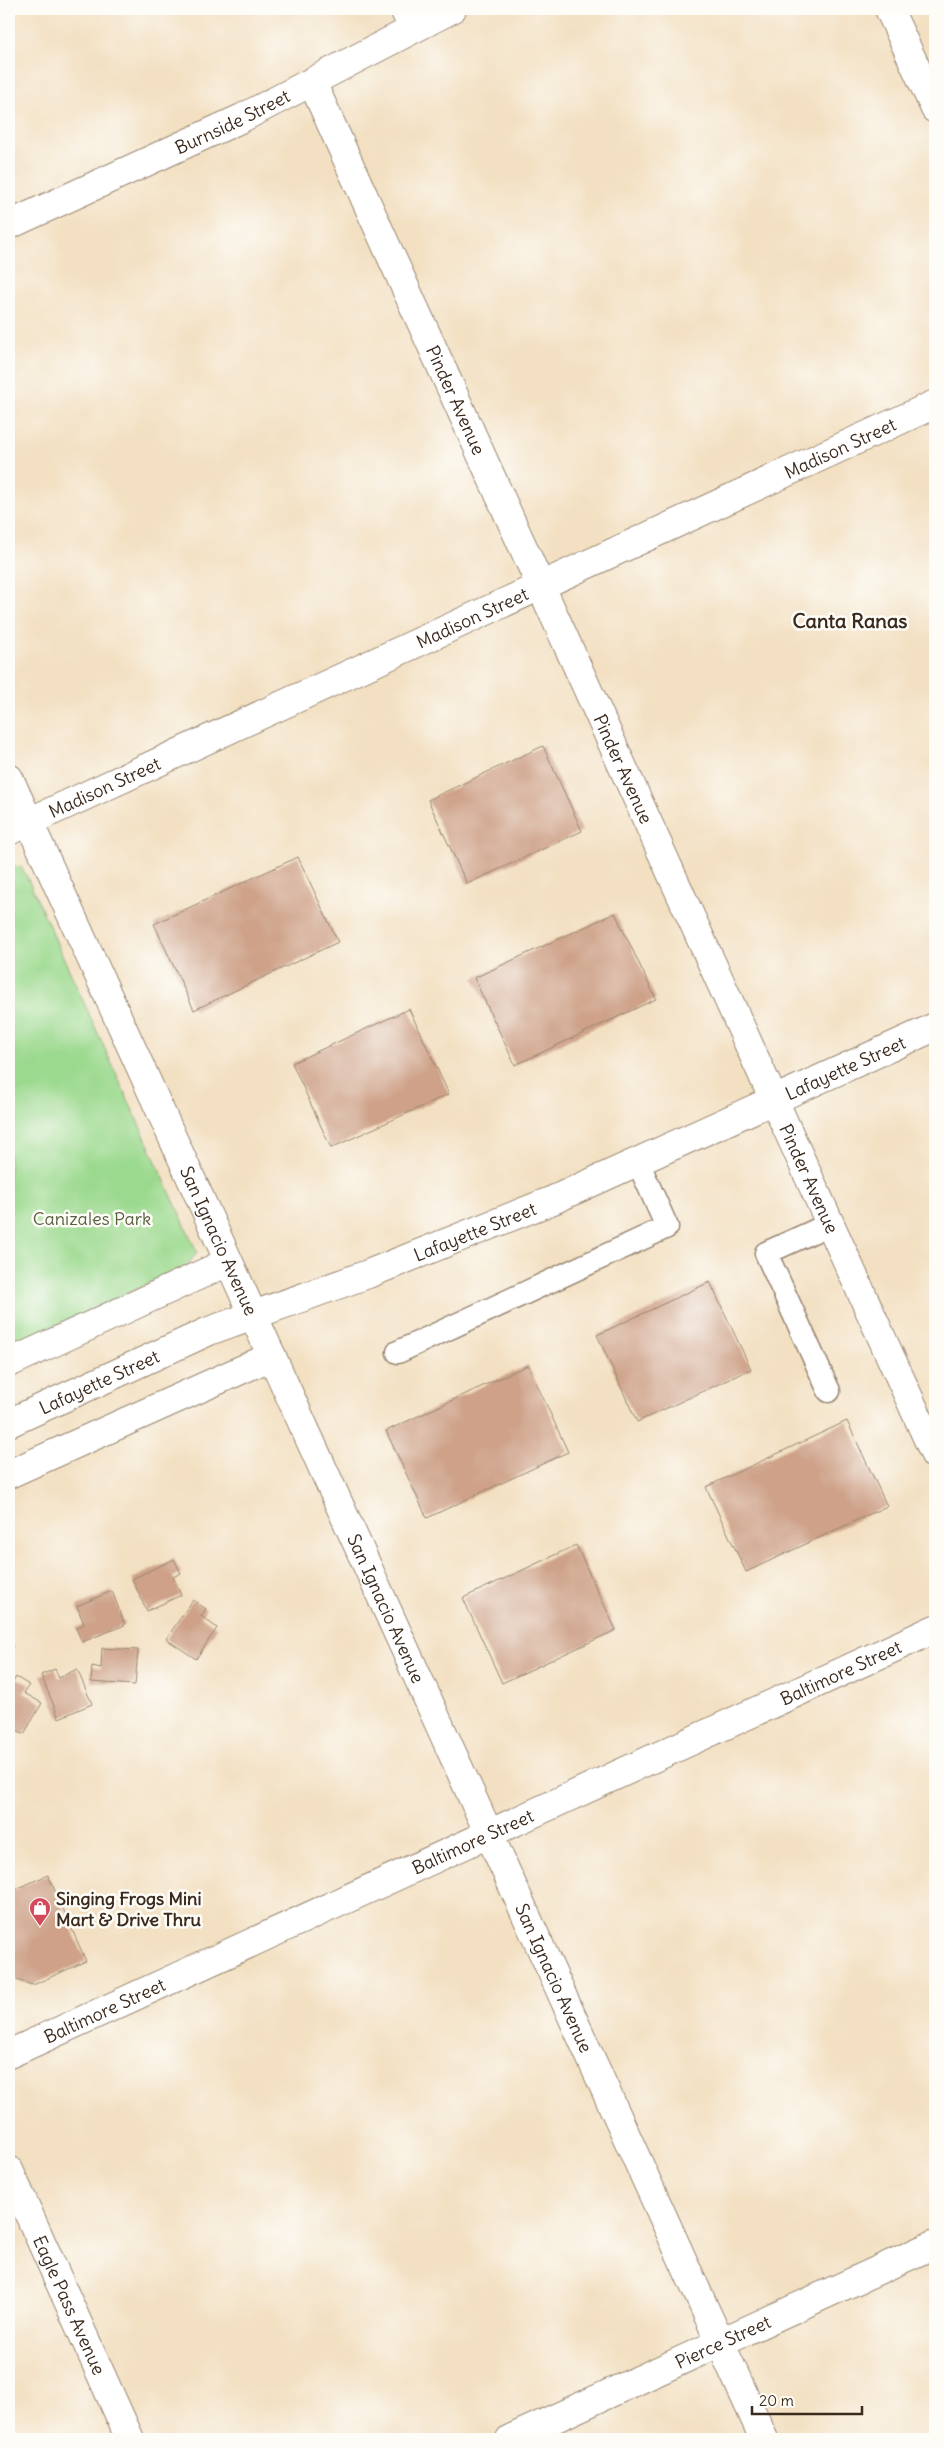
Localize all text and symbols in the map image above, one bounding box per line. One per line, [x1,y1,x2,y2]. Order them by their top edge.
street label: Burnside Street [171,84,294,159]
street label: Pinder Avenue [421,342,491,458]
street label: Madison Street [780,412,899,484]
street label: Madison Street [413,582,532,653]
district label: Canta Ranas [793,608,907,633]
street label: Pinder Avenue [589,710,658,827]
street label: Madison Street [45,751,164,823]
street label: Lafayette Street [781,1030,909,1105]
street label: Pinder Avenue [775,1120,844,1237]
street label: San Ignacio Avenue [175,1162,263,1319]
street label: Lafayette Street [410,1197,539,1266]
park label: Canizales Park [33,1207,151,1230]
street label: Lafayette Street [35,1344,163,1419]
street label: San Ignacio Avenue [343,1530,430,1686]
street label: Baltimore Street [776,1635,905,1710]
street label: Baltimore Street [408,1803,537,1879]
place label: Singing Frogs Mini Mart & Drive Thru [56,1887,202,1931]
shop icon: Singing Frogs Mini Mart & Drive Thru [28,1896,52,1927]
street label: San Ignacio Avenue [511,1900,598,2056]
street label: Baltimore Street [40,1972,169,2048]
street label: Eagle Pass Avenue [28,2232,111,2378]
street label: Pierce Street [671,2310,774,2373]
scale bar [752,2383,862,2415]
text: 20 m [759,2391,794,2410]

